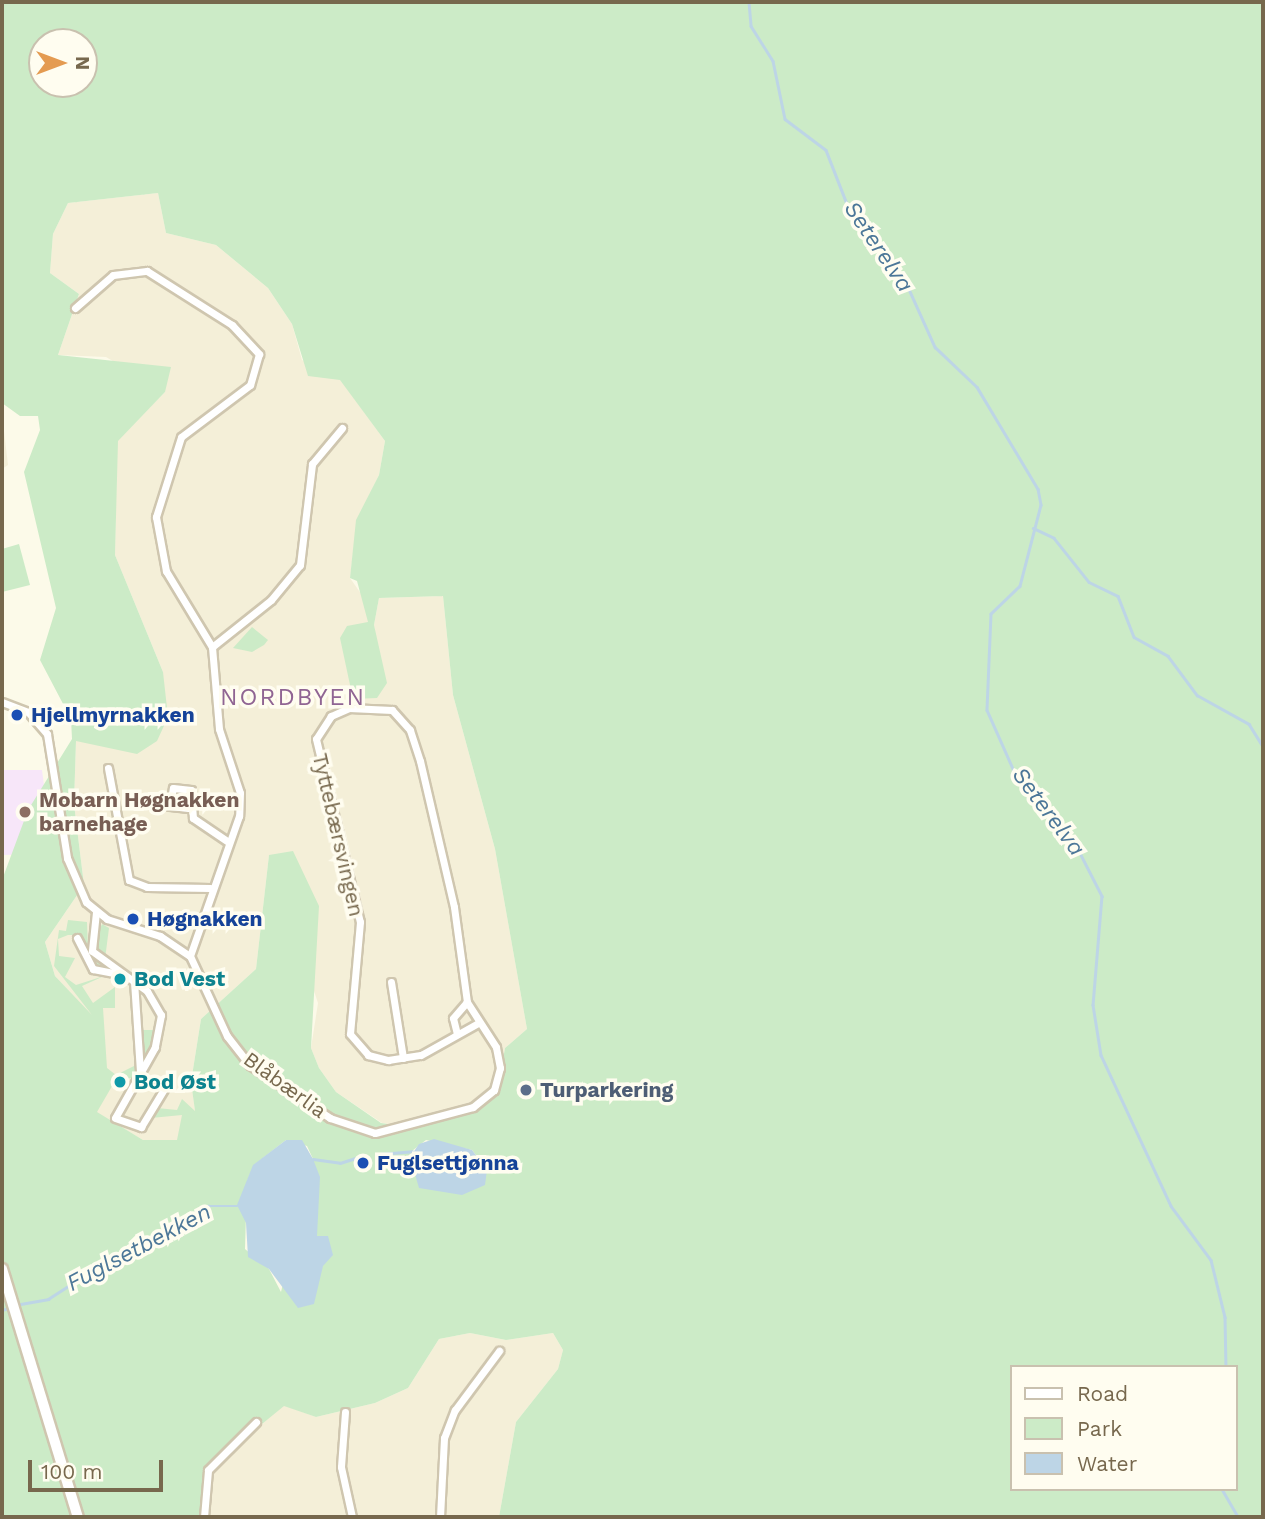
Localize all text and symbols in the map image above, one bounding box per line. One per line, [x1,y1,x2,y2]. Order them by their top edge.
north arrow [28,28,98,98]
text: N [71,56,94,70]
water label: Seterelva [838,196,918,298]
district label: NORDBYEN [221,684,365,712]
place label: Hjellmyrnakken [31,702,195,728]
marker: Hjellmyrnakken [9,707,25,723]
street label: Tyttebærsvingen [307,751,369,919]
water label: Seterelva [1006,762,1090,862]
place label: Mobarn Høgnakken barnehage [39,787,240,837]
marker: Mobarn Høgnakken barnehage [17,804,33,820]
place label: Høgnakken [147,906,263,932]
marker: Høgnakken [125,911,141,927]
place label: Bod Vest [134,966,226,992]
marker: Bod Vest [112,971,128,987]
street label: Blåbærlia [239,1046,331,1124]
place label: Bod Øst [134,1069,216,1095]
marker: Bod Øst [112,1074,128,1090]
place label: Turparkering [540,1077,673,1103]
marker: Turparkering [518,1082,534,1098]
place label: Fuglsettjønna [377,1150,519,1176]
marker: Fuglsettjønna [355,1155,371,1171]
water label: Fuglsetbekken [62,1198,216,1298]
legend [1010,1365,1237,1491]
text: Road [1077,1381,1128,1406]
text: Park [1077,1416,1122,1441]
scale bar [32,1446,166,1490]
text: Water [1077,1451,1137,1476]
text: 100 m [41,1459,103,1484]

